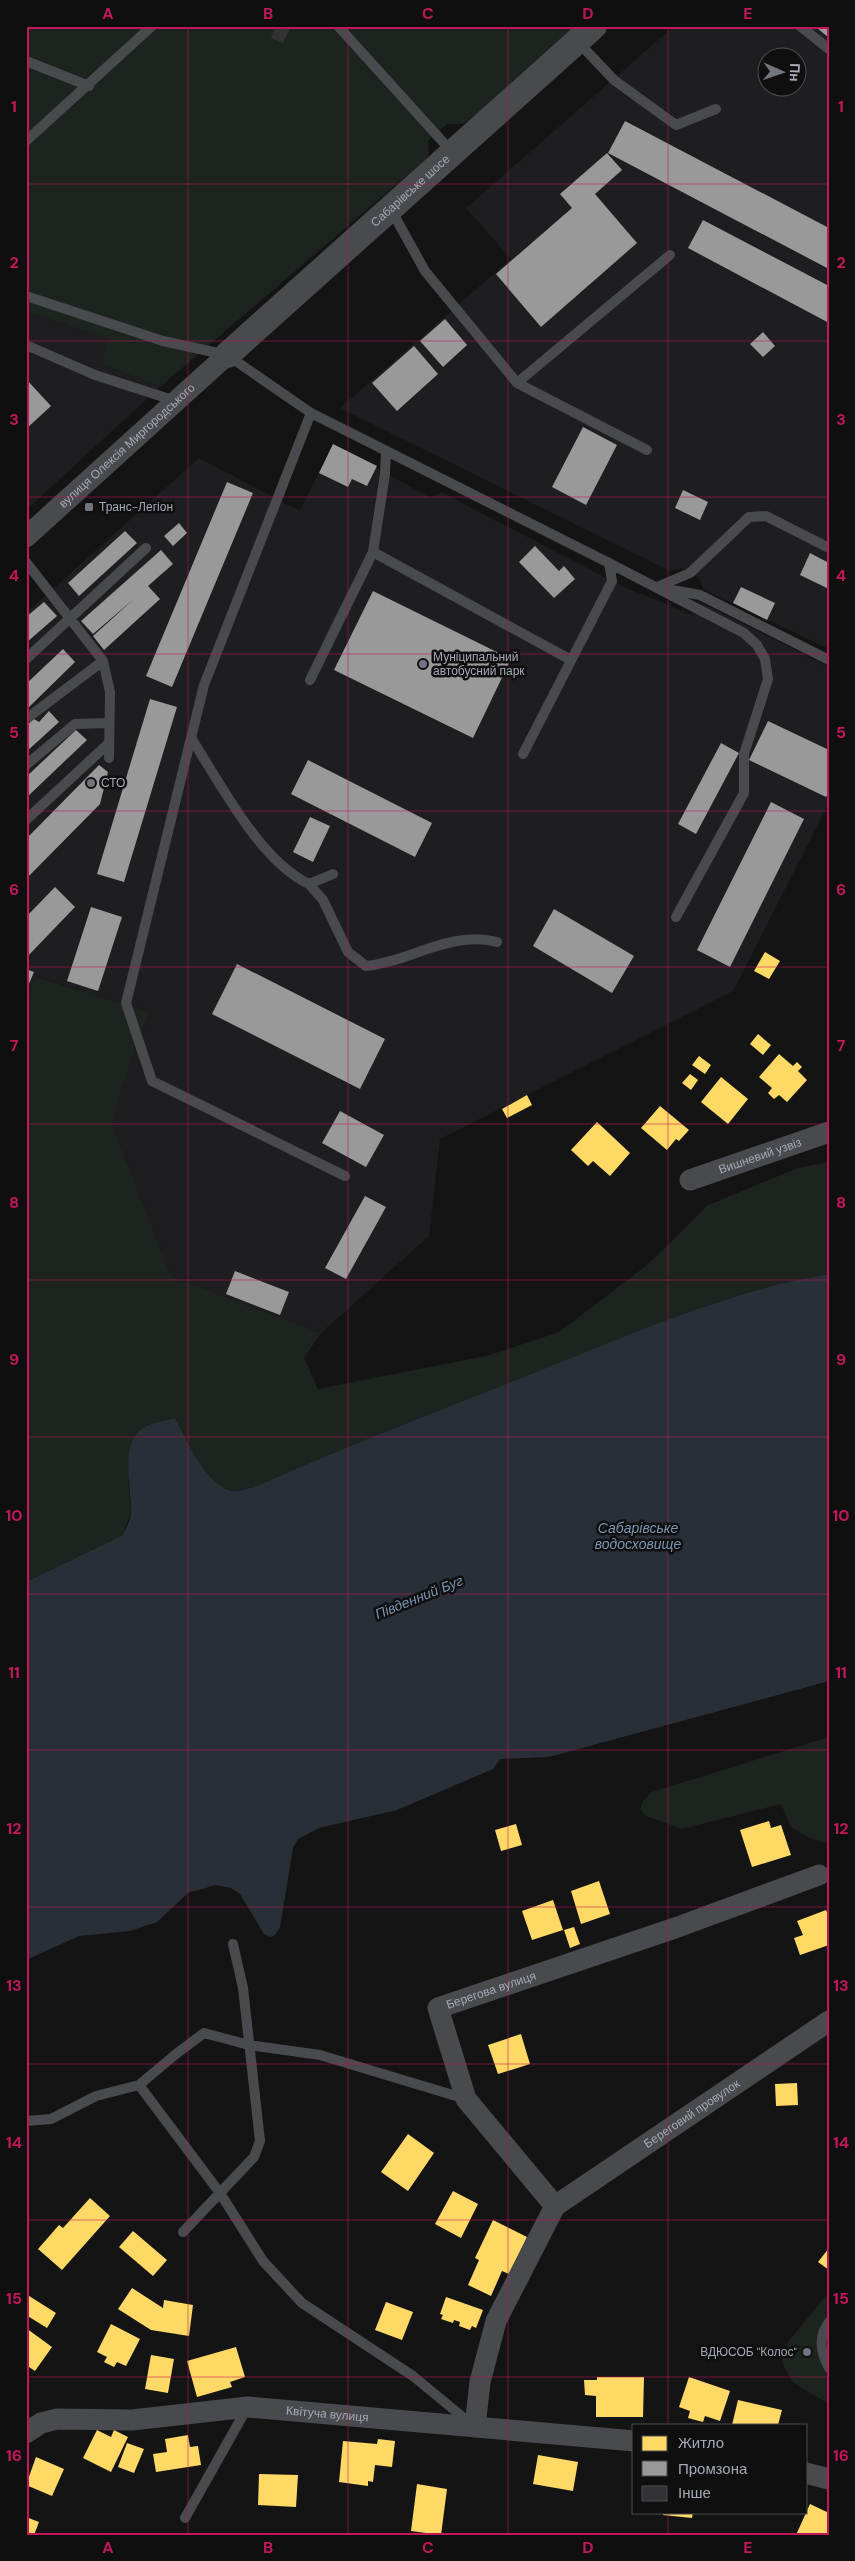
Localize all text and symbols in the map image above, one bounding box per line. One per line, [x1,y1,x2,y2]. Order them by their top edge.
text: A [102,3,114,24]
text: B [263,3,273,24]
text: C [422,3,434,24]
text: D [582,3,594,24]
text: E [743,3,753,24]
north arrow [758,48,808,98]
text: Пн [786,63,804,82]
text: 1 [11,96,17,117]
text: 1 [838,96,844,117]
street label: Сабарівське шосе [367,151,453,230]
text: 2 [9,252,19,273]
text: 2 [836,252,846,273]
street label: вулиця Олексія Миргородського [55,380,199,511]
text: 3 [9,409,19,430]
text: 3 [836,409,846,430]
place label: Транс-Легіон [99,499,173,515]
marker: Транс-Легіон [83,501,95,513]
text: 4 [9,565,19,586]
text: 4 [836,565,846,586]
place label: Муніципальний автобусний парк [433,649,525,679]
marker: Муніципальний автобусний парк [417,658,429,670]
text: 5 [9,722,19,743]
text: 5 [836,722,846,743]
place label: СТО [101,775,125,791]
marker: СТО [85,777,97,789]
text: 6 [9,879,19,900]
text: 6 [836,879,846,900]
text: 7 [10,1035,19,1056]
text: 7 [837,1035,846,1056]
street label: Вишневий узвіз [716,1134,804,1178]
text: 8 [9,1192,19,1213]
text: 8 [836,1192,846,1213]
text: 9 [9,1349,19,1370]
text: 9 [836,1349,846,1370]
text: 10 [5,1505,23,1526]
text: 10 [832,1505,850,1526]
water label: Сабарівське водосховище [595,1519,681,1553]
water label: Південний Буг [372,1571,466,1623]
text: 11 [8,1662,20,1683]
text: 11 [835,1662,847,1683]
text: 12 [6,1818,22,1839]
text: 12 [833,1818,849,1839]
street label: Берегова вулиця [444,1967,538,2013]
text: 13 [6,1975,22,1996]
text: 13 [833,1975,849,1996]
street label: Береговий провулок [641,2075,743,2152]
text: 14 [6,2132,22,2153]
text: 14 [833,2132,849,2153]
text: 15 [6,2288,22,2309]
text: 15 [833,2288,849,2309]
place label: ВДЮСОБ "Колос" [700,2344,798,2360]
marker: ВДЮСОБ "Колос" [801,2346,813,2358]
street label: Квітуча вулиця [285,2402,369,2426]
legend [632,2424,808,2514]
text: Житло [678,2433,724,2453]
text: 16 [6,2445,22,2466]
text: 16 [833,2445,849,2466]
text: Промзона [678,2459,748,2479]
text: Інше [678,2483,711,2503]
text: A [102,2537,114,2558]
text: B [263,2537,273,2558]
text: C [422,2537,434,2558]
text: D [582,2537,594,2558]
text: E [743,2537,753,2558]

